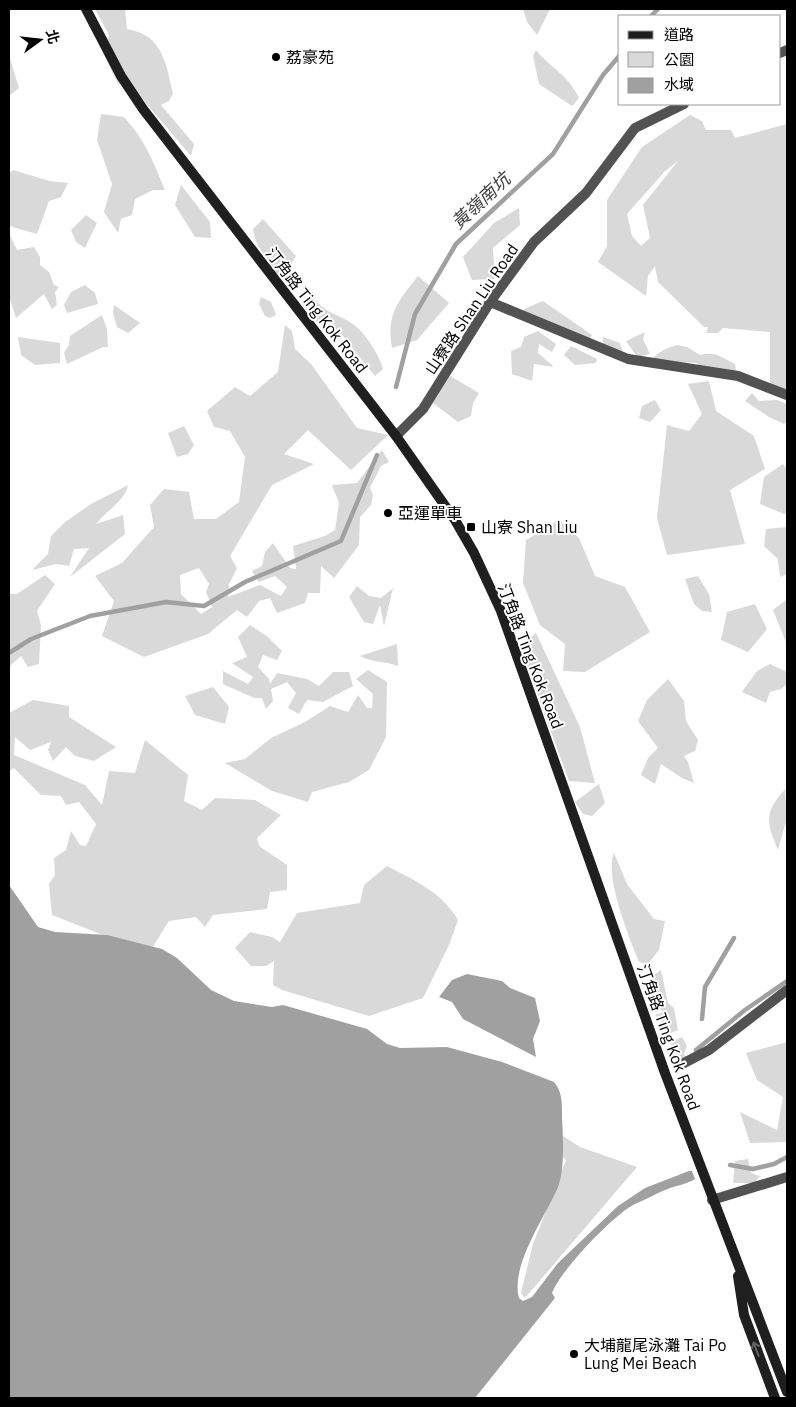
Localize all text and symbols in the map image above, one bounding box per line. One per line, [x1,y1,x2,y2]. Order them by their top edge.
north arrow [15,15,65,65]
legend [618,15,781,105]
text: 道路 [664,25,694,44]
text: 北 [42,28,63,46]
place label: 荔豪苑 [286,47,334,67]
text: 公園 [664,50,694,69]
marker: 荔豪苑 [270,51,282,63]
text: 水域 [664,75,694,94]
water label: 黃嶺南坑 [446,166,517,234]
street label: 山寮路 Shan Liu Road [420,240,522,378]
street label: 汀角路 Ting Kok Road [262,243,372,377]
place label: 亞運單車 [398,503,462,523]
marker: 亞運單車 [382,507,394,519]
place label: 山寮 Shan Liu [481,517,578,537]
marker: 山寮 Shan Liu [465,521,477,533]
street label: 汀角路 Ting Kok Road [494,581,568,731]
street label: 汀角路 Ting Kok Road [633,961,705,1113]
place label: 大埔龍尾泳灘 Tai Po Lung Mei Beach [584,1335,727,1373]
one-way arrow [751,1341,760,1357]
marker: 大埔龍尾泳灘 Tai Po Lung Mei Beach [568,1348,580,1360]

